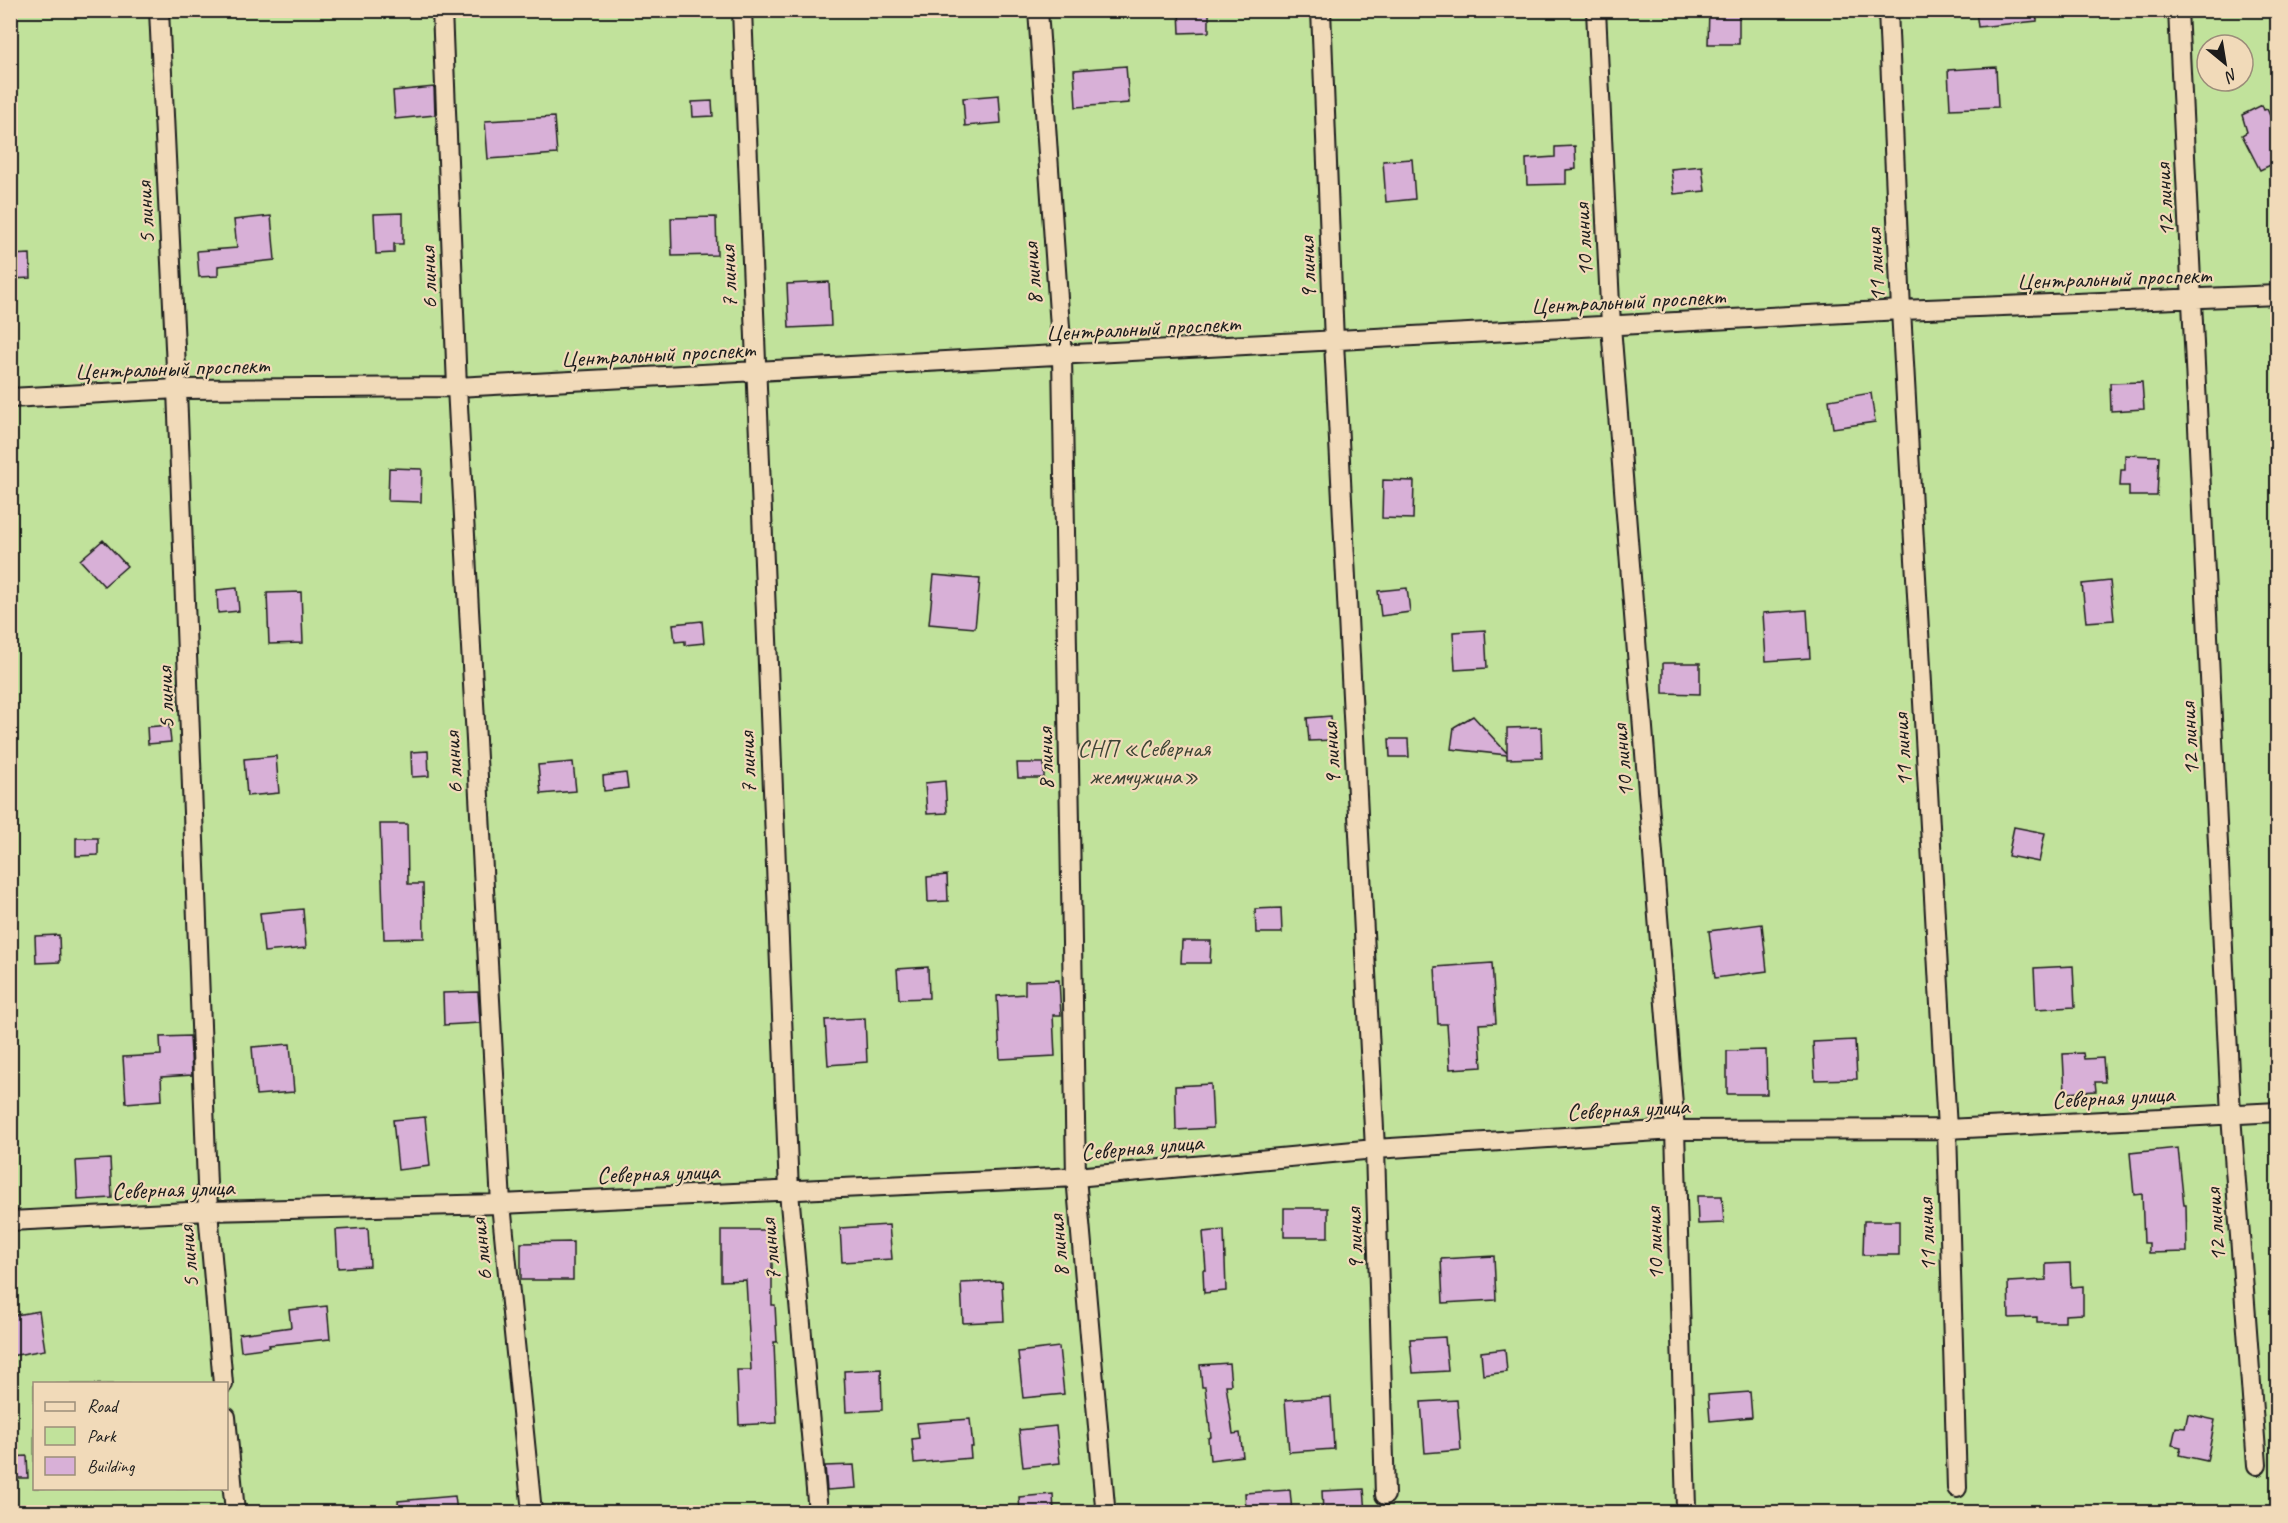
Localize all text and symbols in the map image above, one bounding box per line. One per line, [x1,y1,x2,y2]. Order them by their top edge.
north arrow [2195,33,2255,93]
text: N [2220,64,2241,88]
street label: 12 линия [2147,161,2181,237]
street label: 5 линия [128,179,162,245]
street label: 10 линия [1566,201,1600,277]
street label: 11 линия [1858,226,1892,302]
street label: 9 линия [1291,234,1323,300]
street label: 8 линия [1015,240,1049,306]
street label: 7 линия [712,243,744,309]
street label: 6 линия [412,244,444,310]
street label: Центральный проспект [2016,260,2213,296]
street label: Центральный проспект [1530,281,1727,321]
street label: Центральный проспект [1045,308,1242,348]
street label: Центральный проспект [560,334,757,374]
street label: Центральный проспект [74,350,271,386]
street label: 5 линия [149,664,181,730]
street label: 12 линия [2172,700,2206,776]
street label: 11 линия [1885,711,1919,787]
street label: 9 линия [1314,720,1348,786]
street label: 10 линия [1604,721,1640,799]
street label: 8 линия [1029,726,1061,791]
street label: 6 линия [436,729,470,795]
street label: 7 линия [731,729,763,795]
park label: СНП «Северная жемчужина» [1078,733,1212,791]
street label: Северная улица [2051,1079,2177,1115]
street label: Северная улица [1566,1091,1692,1127]
street label: Северная улица [1080,1127,1206,1167]
street label: Северная улица [596,1156,721,1190]
street label: Северная улица [111,1172,236,1206]
street label: 12 линия [2197,1186,2233,1263]
street label: 11 линия [1910,1196,1942,1272]
street label: 9 линия [1338,1205,1370,1271]
street label: 10 линия [1638,1205,1670,1281]
street label: 8 линия [1040,1212,1076,1278]
street label: 6 линия [463,1216,499,1283]
street label: 7 линия [752,1216,788,1282]
street label: 5 линия [170,1223,206,1289]
legend [33,1382,228,1490]
text: Road [87,1395,120,1417]
text: Park [87,1425,117,1447]
text: Building [87,1455,136,1477]

